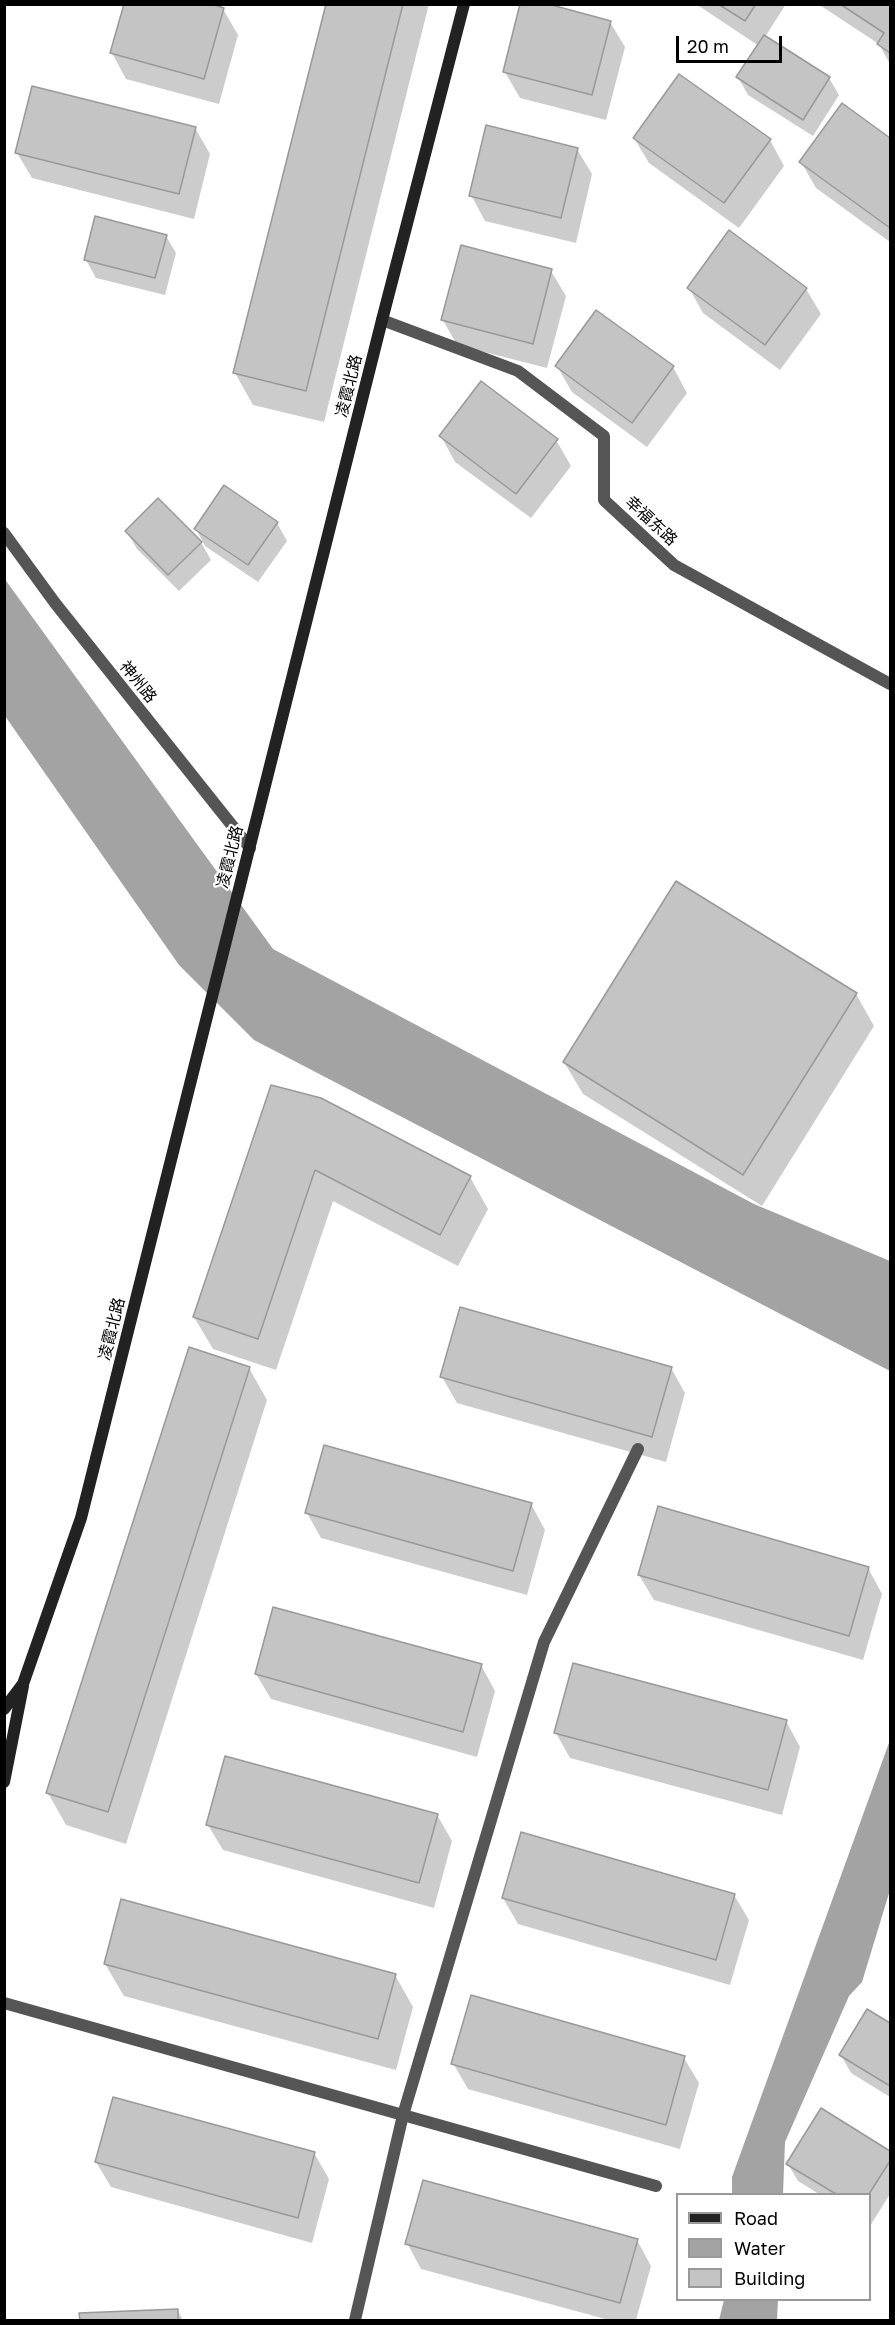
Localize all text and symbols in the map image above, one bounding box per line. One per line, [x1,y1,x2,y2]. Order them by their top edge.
scale bar [679,24,786,62]
text: 20 m [687,35,729,57]
street label: 凌霞北路 [332,353,366,419]
street label: 幸福东路 [621,492,681,550]
street label: 神州路 [115,657,161,707]
street label: 凌霞北路 [213,824,247,890]
street label: 凌霞北路 [95,1296,129,1362]
legend [676,2193,871,2301]
text: Road [734,2207,778,2229]
text: Water [734,2237,785,2259]
text: Building [734,2267,805,2289]

